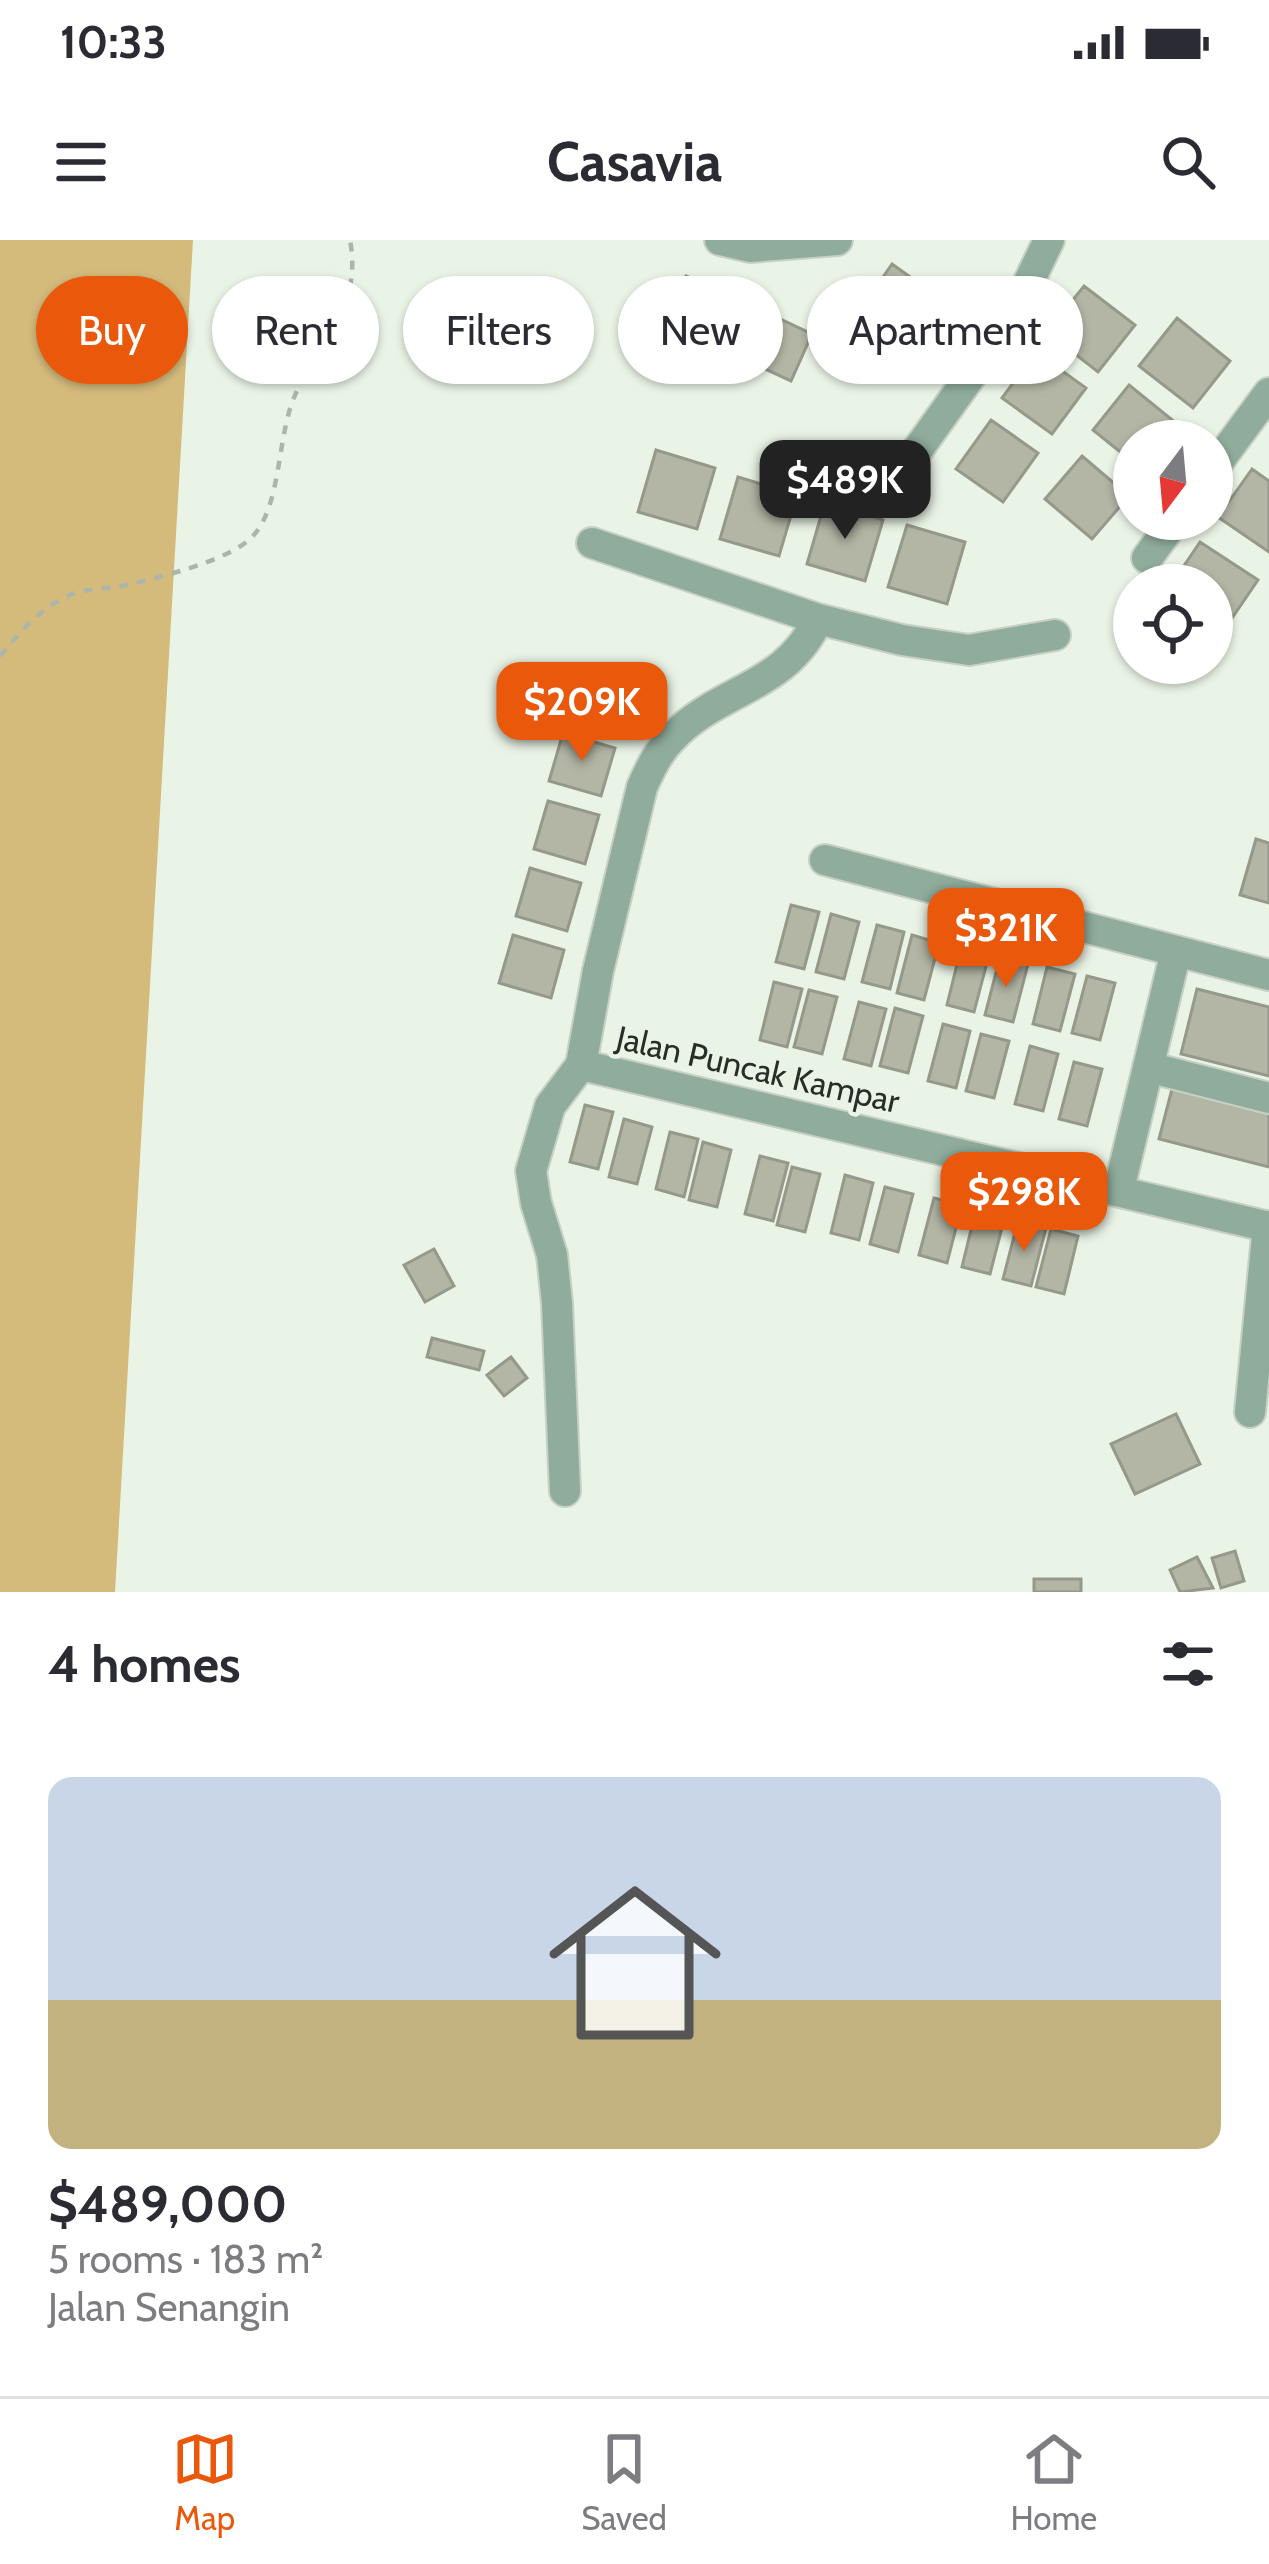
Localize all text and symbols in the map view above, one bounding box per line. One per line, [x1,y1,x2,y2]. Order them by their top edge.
text: 10:33 [60,15,167,69]
icon: menu [48,129,114,195]
text: Casavia [547,129,722,195]
icon: search [1155,129,1221,195]
chip: Buy [36,276,188,384]
chip: Rent [212,276,379,384]
chip: Filters [403,276,594,384]
chip: New [618,276,783,384]
chip: Apartment [807,276,1083,384]
north arrow [1113,420,1233,540]
map controls [1113,420,1233,684]
pin: $489K [761,440,929,542]
text: $489K [787,455,903,503]
button: locate [1113,564,1233,684]
pin: $209K [498,662,666,764]
text: $209K [523,677,641,725]
pin: $321K [922,888,1090,990]
text: $321K [954,903,1058,951]
street label: Jalan Puncak Kampar [612,1017,904,1121]
pin: $298K [940,1152,1108,1254]
text: $298K [967,1167,1081,1215]
icon: filters [1155,1631,1221,1697]
text: 4 homes [48,1633,240,1695]
icon: home [527,1855,743,2071]
text: $489,000 [48,2173,287,2235]
text: 5 rooms · 183 m² [48,2235,323,2283]
text: Jalan Senangin [48,2283,290,2331]
tab: Map [172,2426,238,2538]
tab: Saved [581,2426,667,2538]
tab: Home [1010,2426,1097,2538]

